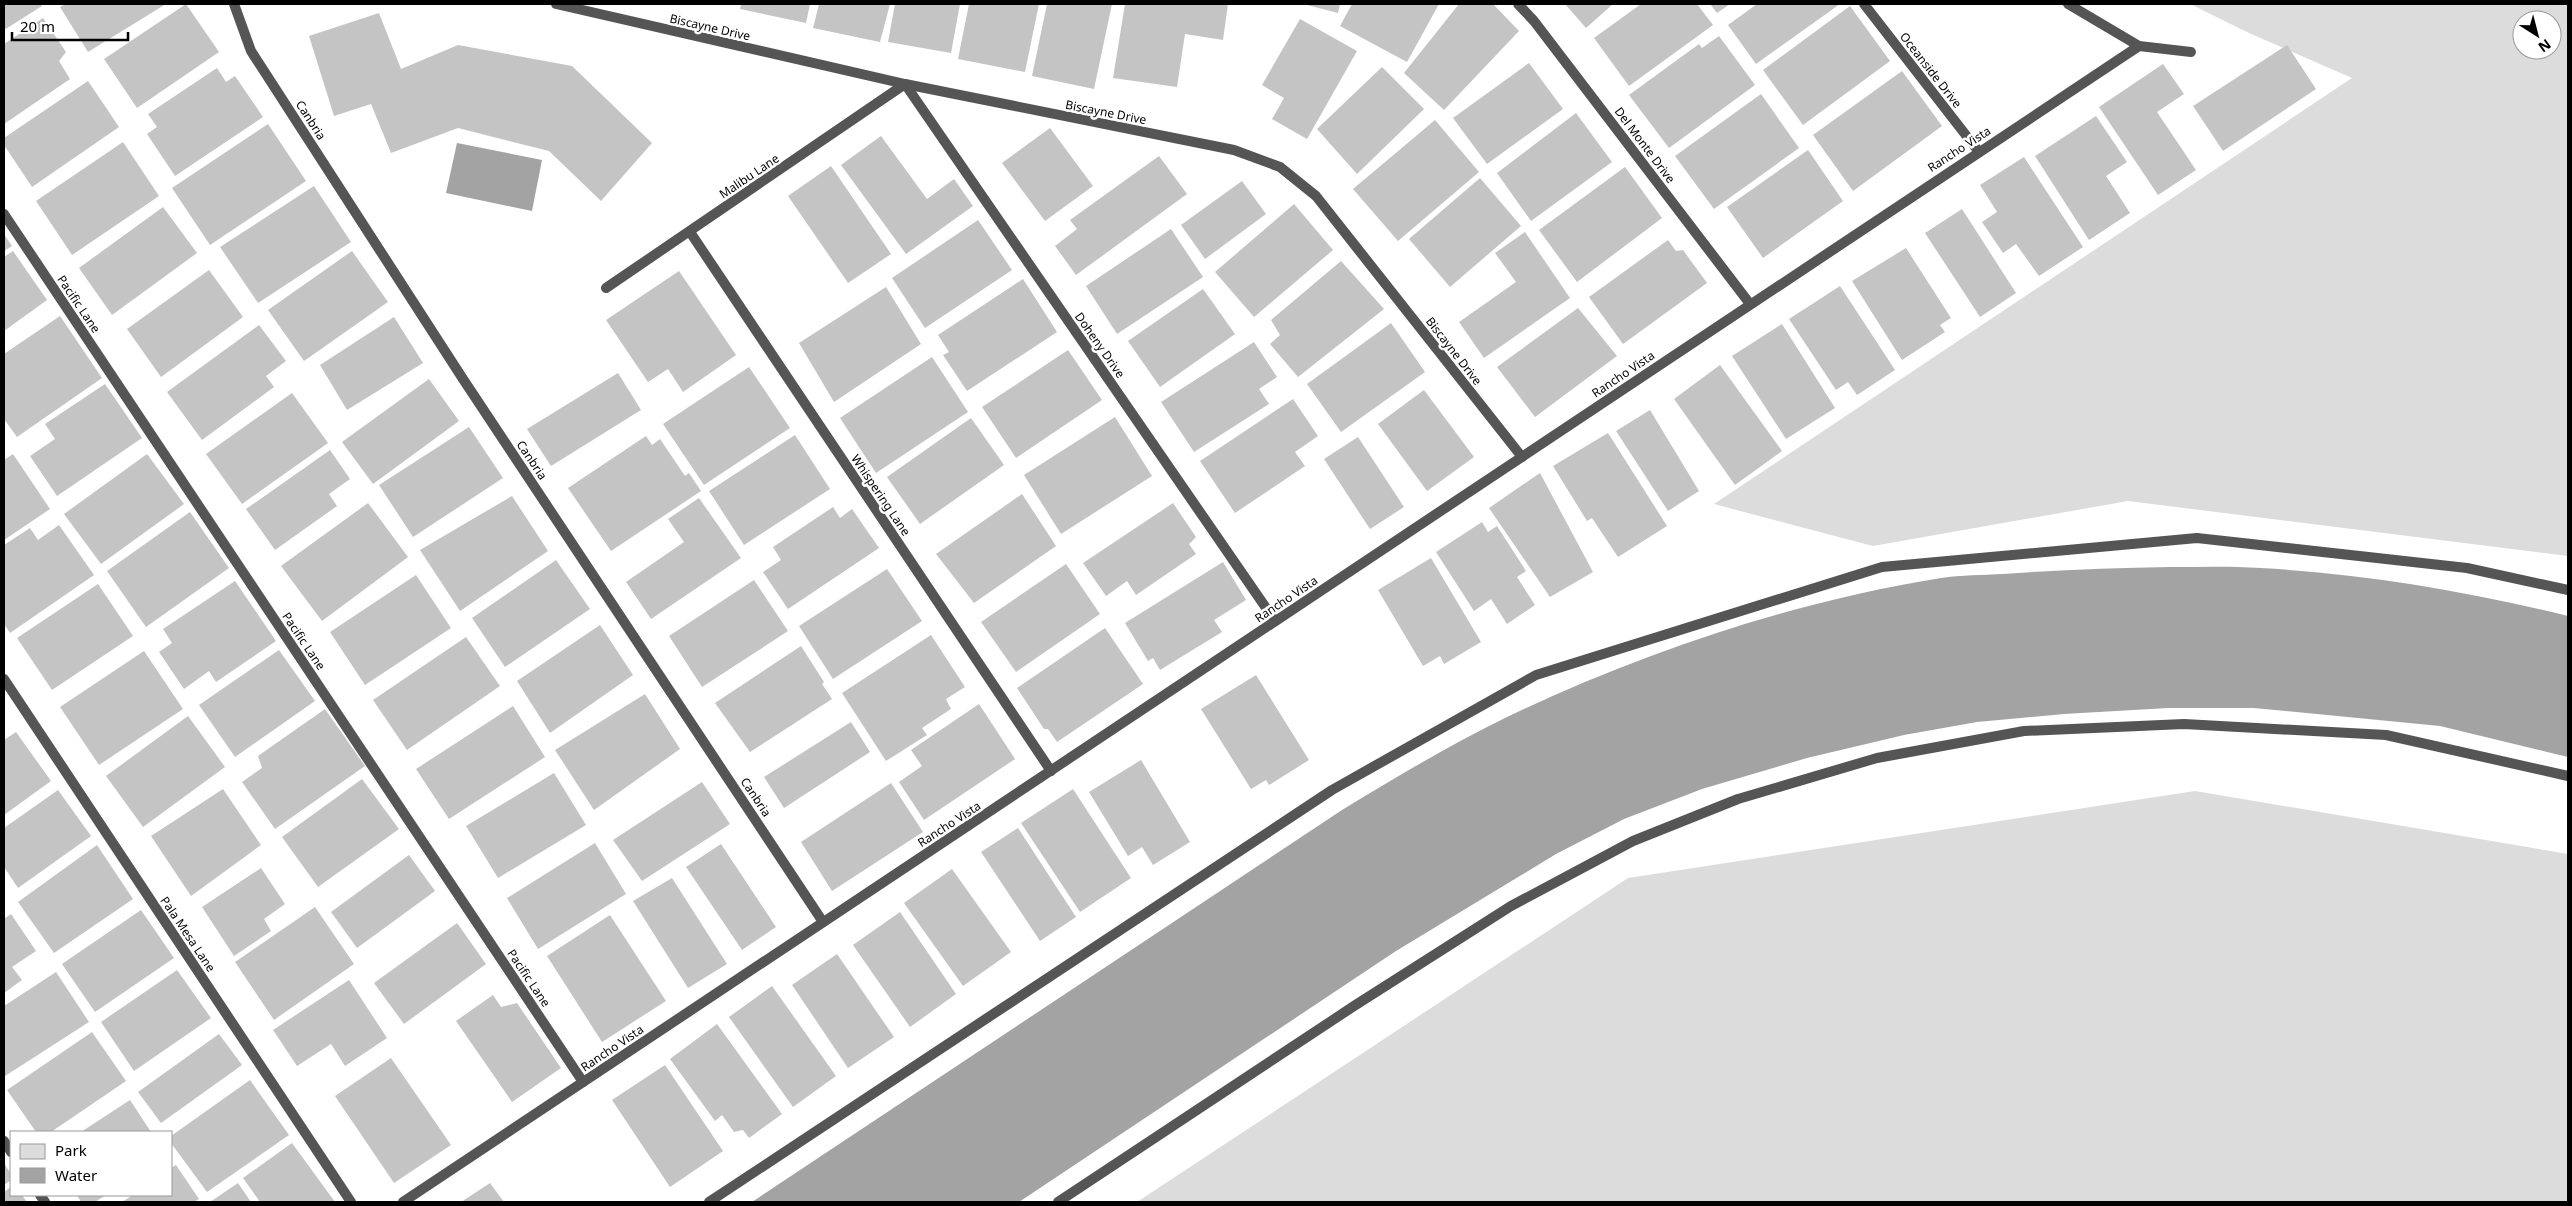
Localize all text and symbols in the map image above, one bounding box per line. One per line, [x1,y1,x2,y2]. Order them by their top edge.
street label: Biscayne Drive [668,9,752,45]
scale bar [12,10,129,42]
north arrow [2512,10,2562,60]
text: 20 m [20,16,55,36]
street label: Oceanside Drive [1896,29,1966,112]
text: N [2535,35,2555,57]
street label: Biscayne Drive [1064,96,1148,128]
street label: Canbria [292,97,330,143]
street label: Del Monte Drive [1611,103,1679,187]
street label: Rancho Vista [1924,122,1994,176]
street label: Malibu Lane [716,150,783,202]
street label: Pacific Lane [53,272,105,336]
street label: Doheny Drive [1071,309,1129,381]
street label: Biscayne Drive [1422,313,1486,389]
street label: Rancho Vista [1588,347,1658,401]
street label: Canbria [513,437,551,483]
street label: Whispering Lane [847,451,915,539]
street label: Rancho Vista [1251,572,1321,626]
street label: Pacific Lane [278,609,330,673]
street label: Canbria [737,774,775,820]
street label: Rancho Vista [914,797,984,851]
street label: Pala Mesa Lane [157,893,220,975]
street label: Pacific Lane [503,946,555,1010]
street label: Rancho Vista [577,1021,647,1075]
legend [10,1131,172,1196]
text: Park [55,1140,87,1160]
text: Water [55,1165,97,1185]

